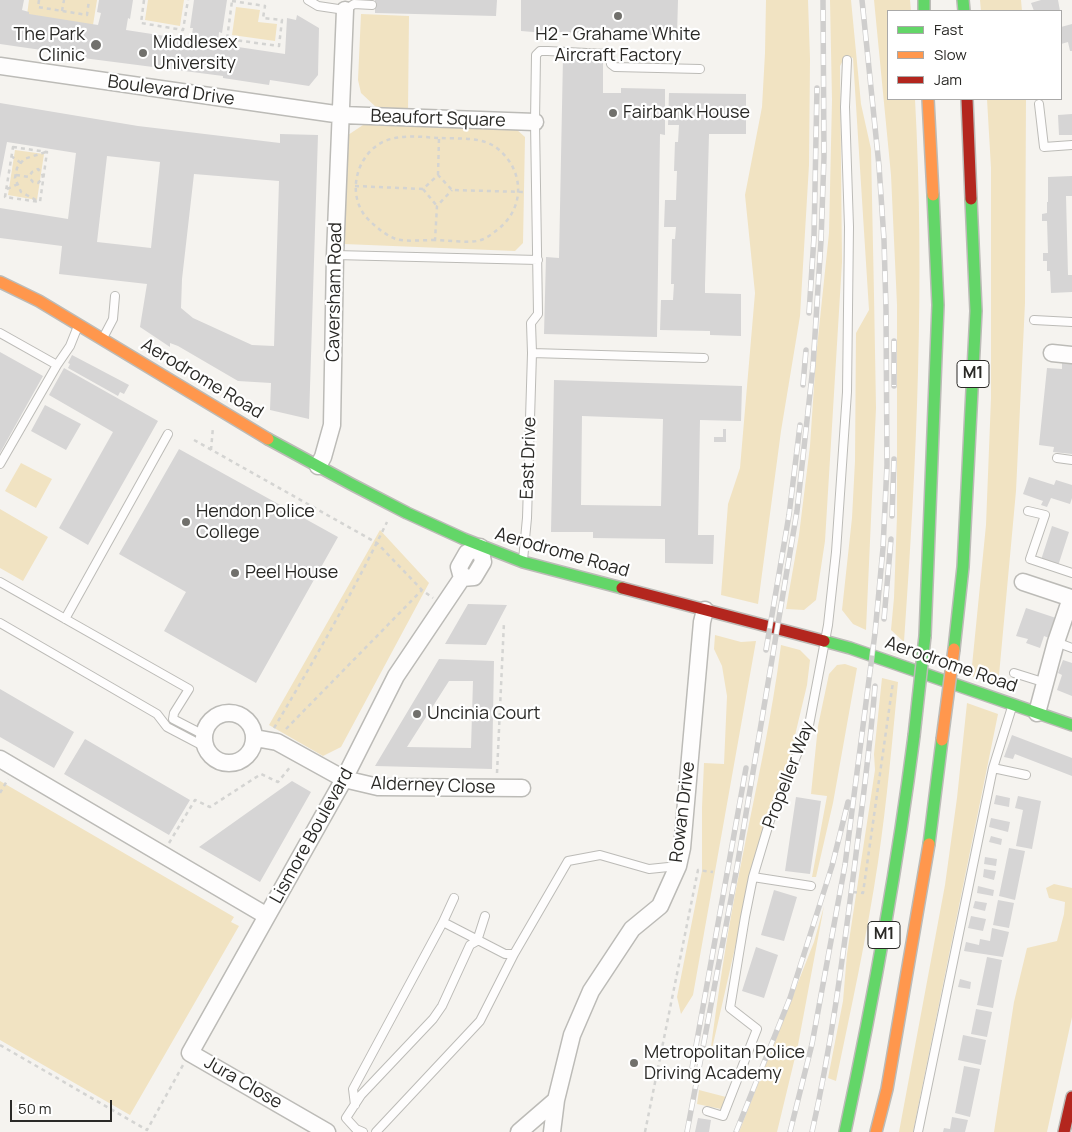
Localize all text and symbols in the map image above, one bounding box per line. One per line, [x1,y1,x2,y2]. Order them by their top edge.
marker: H2 - Grahame White Aircraft Factory [612,10,624,22]
legend [887,10,1062,100]
text: Fast [934,19,963,40]
place label: The Park Clinic [14,24,85,66]
place label: H2 - Grahame White Aircraft Factory [535,24,701,66]
place label: Middlesex University [153,32,237,74]
marker: The Park Clinic [89,38,103,52]
text: Slow [934,44,967,65]
marker: Middlesex University [137,47,149,59]
text: Jam [934,69,962,90]
street label: Boulevard Drive [106,71,236,111]
place label: Fairbank House [623,102,750,124]
street label: Beaufort Square [370,106,506,132]
marker: Fairbank House [607,107,619,119]
street label: Caversham Road [323,222,347,362]
street label: Aerodrome Road [137,334,267,424]
road number: M1 [957,360,989,388]
street label: East Drive [517,416,541,500]
place label: Hendon Police College [196,501,315,544]
marker: Hendon Police College [180,516,192,528]
street label: Aerodrome Road [492,524,632,582]
place label: Peel House [245,562,338,584]
marker: Peel House [229,567,241,579]
street label: Aerodrome Road [882,632,1020,698]
place label: Uncinia Court [427,703,541,725]
marker: Uncinia Court [411,708,423,720]
street label: Propeller Way [759,718,819,832]
street label: Rowan Drive [666,760,700,864]
street label: Lismore Boulevard [266,765,358,907]
street label: Alderney Close [370,773,496,799]
road number: M1 [868,922,900,948]
place label: Metropolitan Police Driving Academy [644,1042,805,1084]
street label: Jura Close [200,1052,286,1114]
marker: Metropolitan Police Driving Academy [628,1057,640,1069]
scale bar [12,1090,115,1122]
text: 50 m [18,1098,52,1119]

